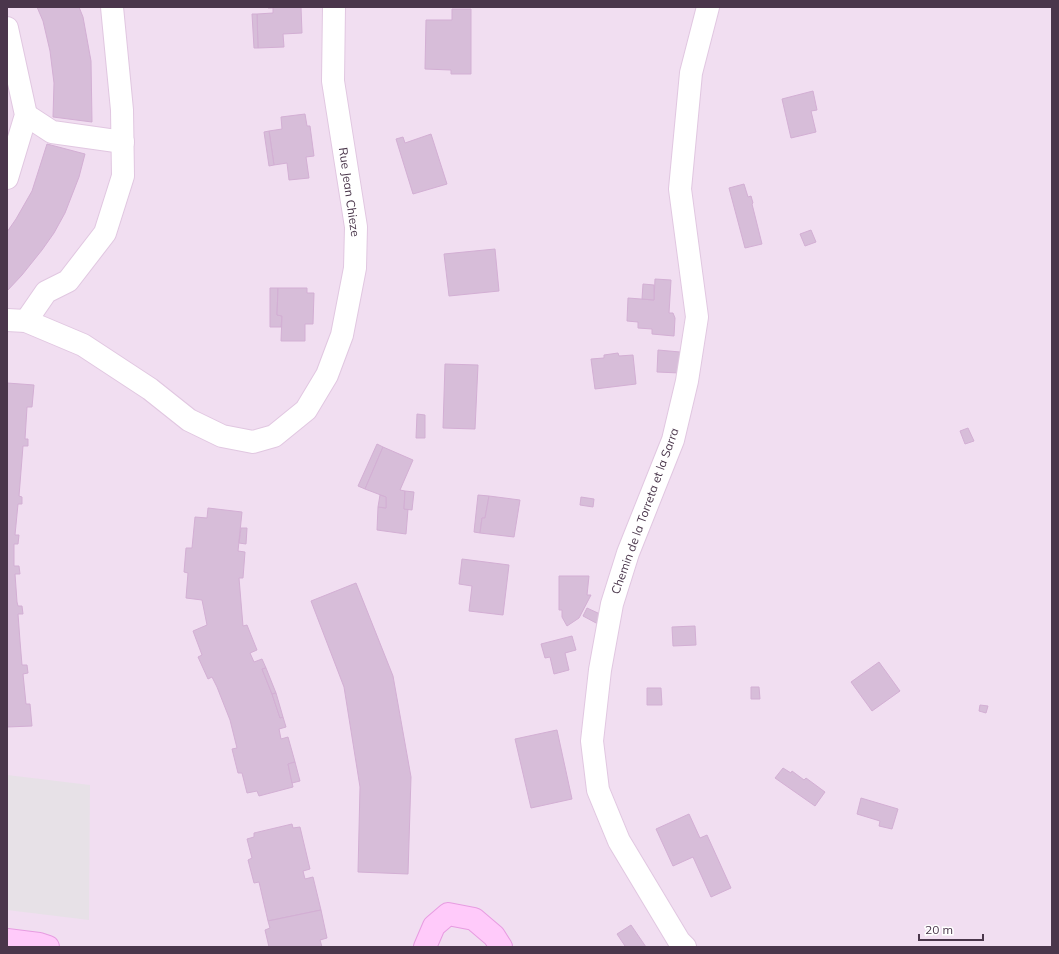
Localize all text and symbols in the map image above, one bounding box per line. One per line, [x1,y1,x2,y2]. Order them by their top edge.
street label: Rue Jean Chieze [336,146,363,238]
street label: Chemin de la Torreta et la Sarra [607,426,682,596]
scale bar [919,916,983,942]
text: 20 m [925,922,953,937]

